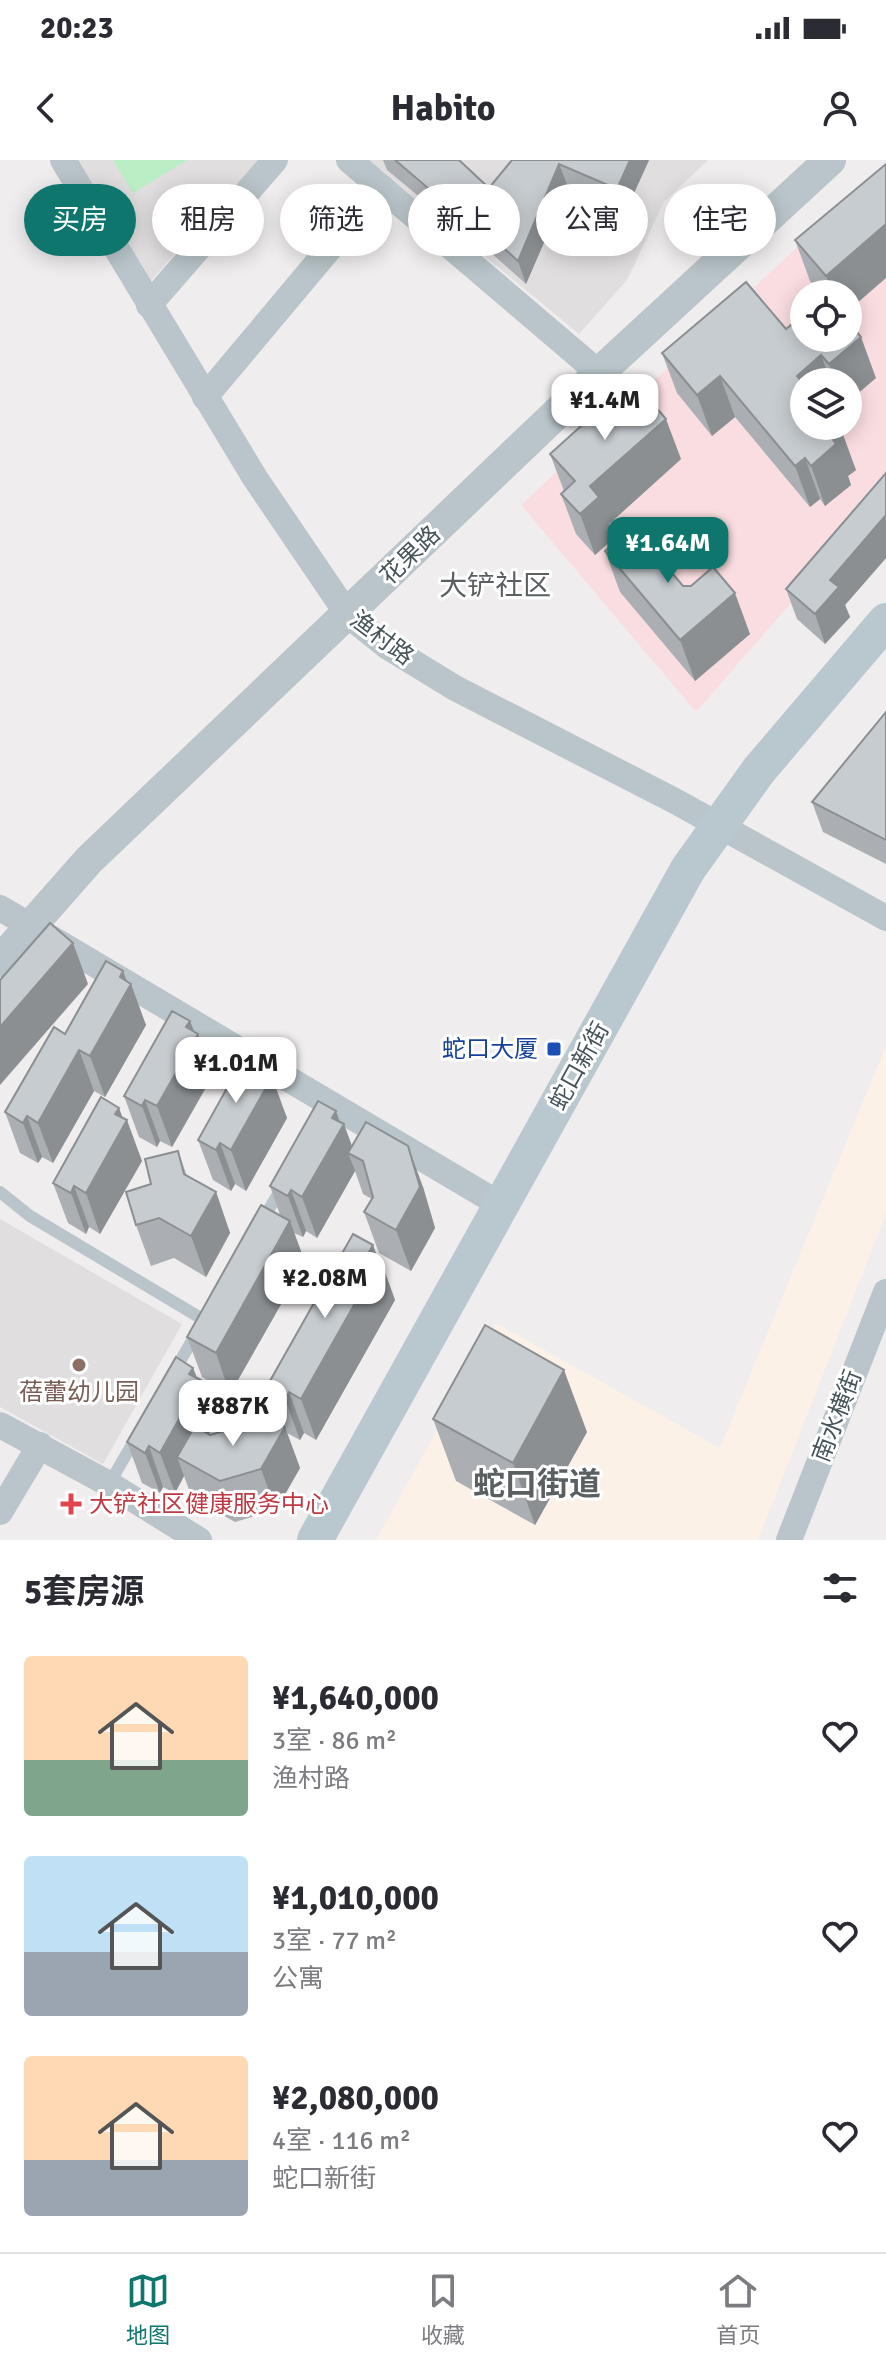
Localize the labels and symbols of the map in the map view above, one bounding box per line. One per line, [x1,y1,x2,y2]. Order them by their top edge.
pin: ¥1.4M [549,374,661,442]
pin: ¥1.64M [603,517,733,585]
street label: 花果路 [374,519,446,591]
district label: 大铲社区 [439,569,551,603]
street label: 渔村路 [344,604,420,672]
street label: 蛇口新街 [543,1017,615,1115]
place label: 蛇口大厦 [442,1034,538,1064]
pin: ¥1.01M [171,1037,301,1105]
marker: 蛇口大厦 [545,1040,563,1058]
pin: ¥2.08M [260,1252,390,1320]
marker: 蓓蕾幼儿园 [70,1356,88,1374]
street label: 南水横街 [806,1366,868,1466]
place label: 蓓蕾幼儿园 [19,1377,139,1407]
pin: ¥887K [177,1380,289,1448]
district label: 蛇口街道 [473,1465,601,1504]
place label: 大铲社区健康服务中心 [89,1489,329,1519]
marker: 大铲社区健康服务中心 [60,1493,82,1515]

